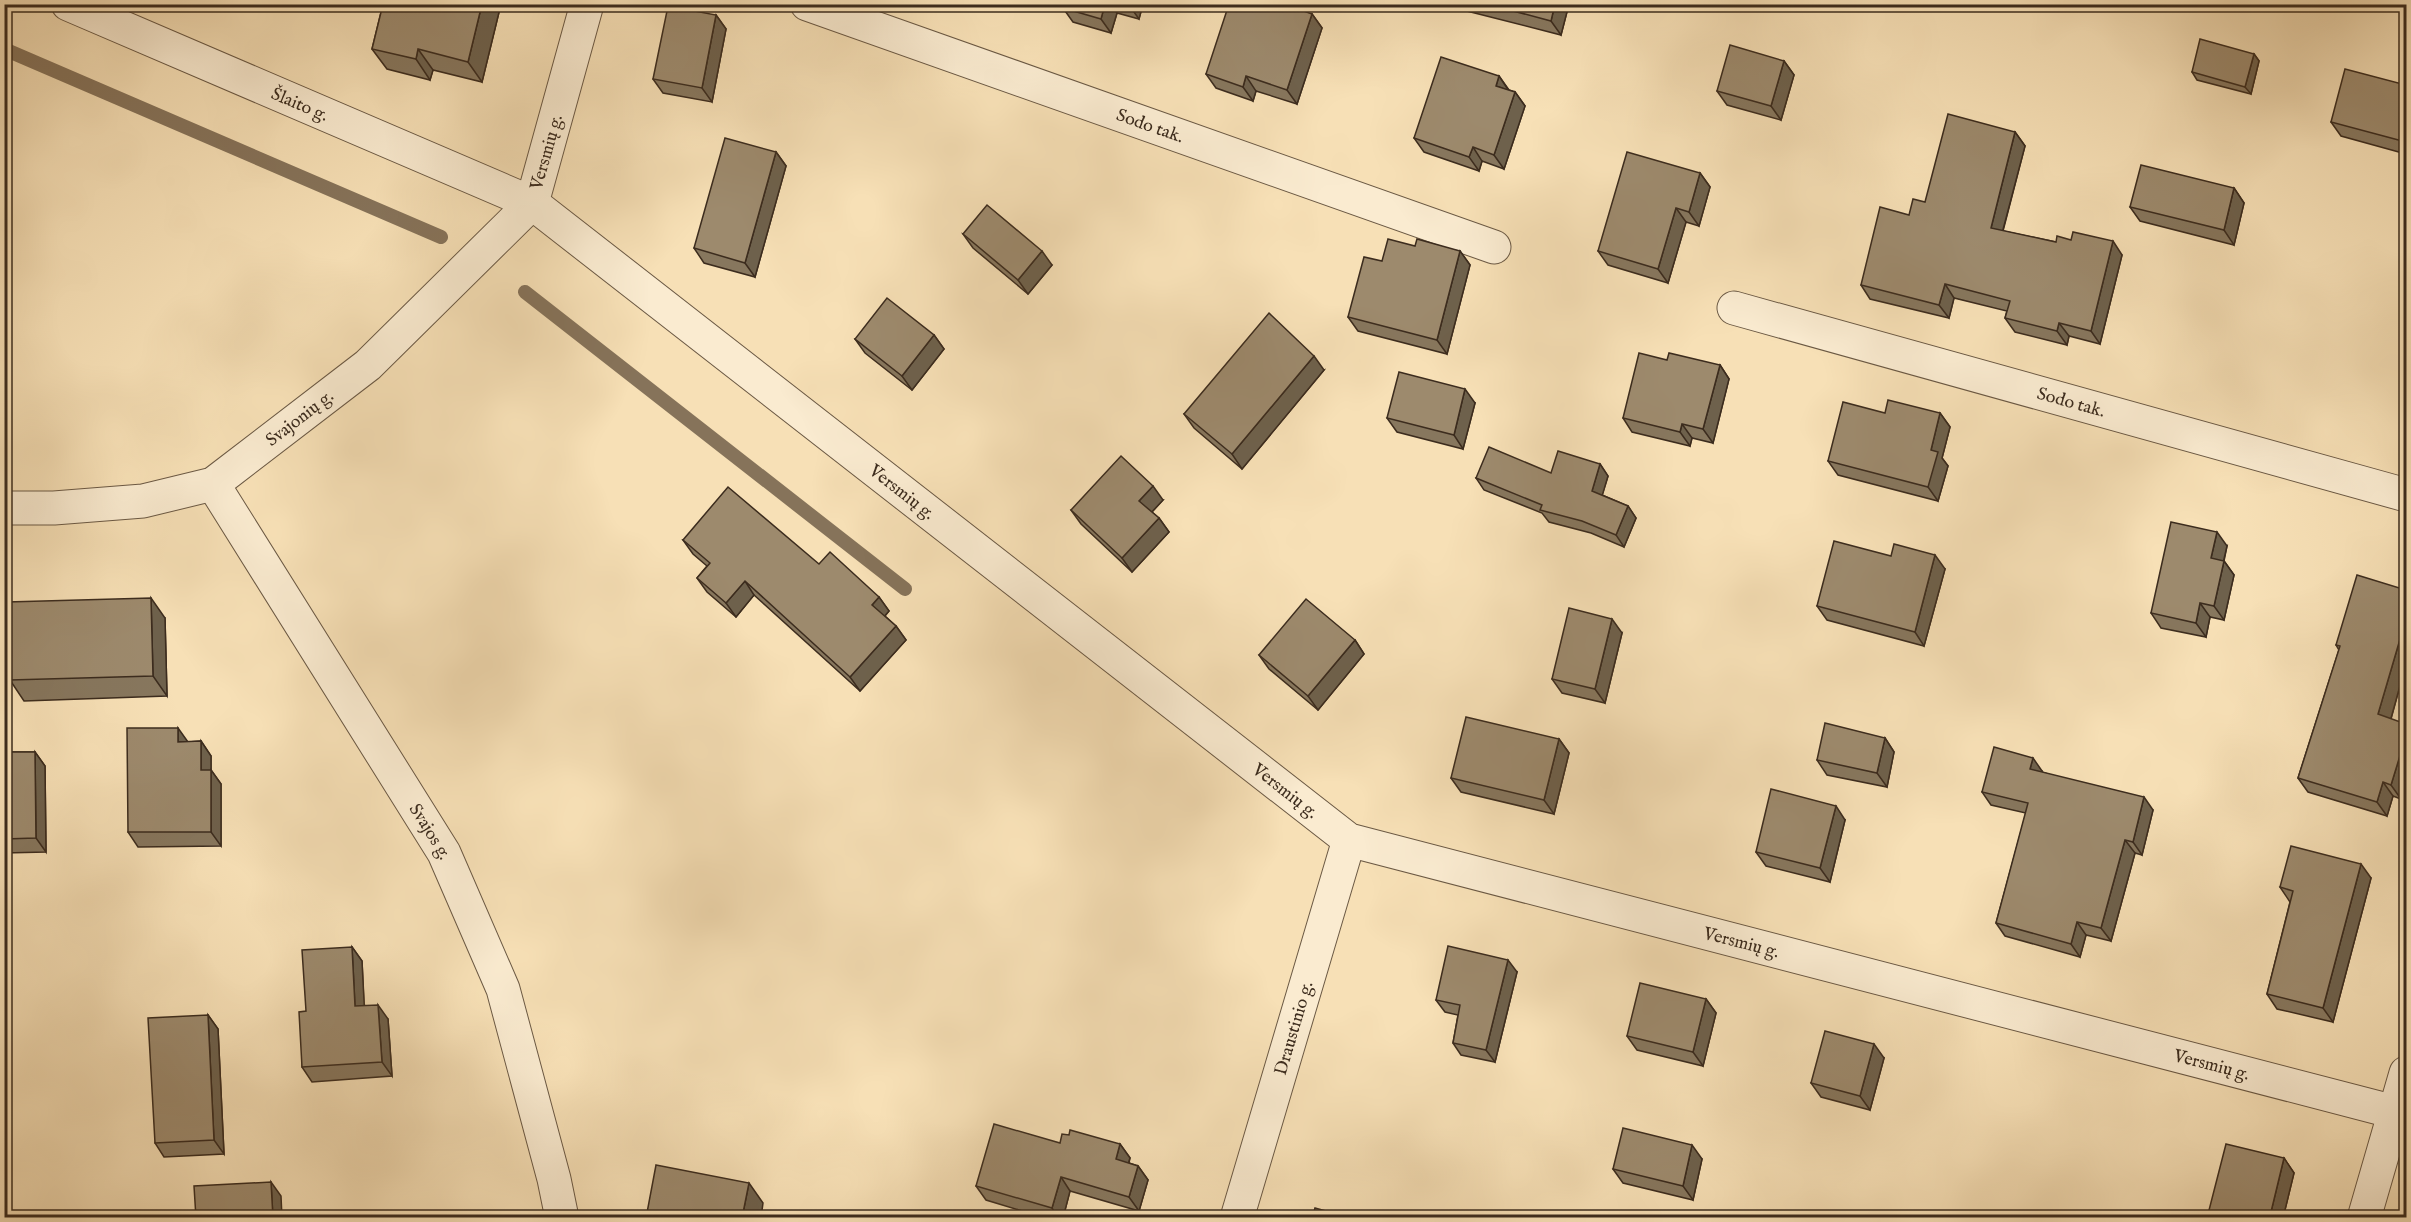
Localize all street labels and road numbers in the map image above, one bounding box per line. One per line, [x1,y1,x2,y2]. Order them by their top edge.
street label: Šlaito g. [267,81,332,128]
street label: Sodo tak. [1113,104,1186,149]
street label: Versmių g. [525,112,569,194]
street label: Sodo tak. [2034,383,2108,424]
street label: Svajonių g. [261,386,339,452]
street label: Versmių g. [863,459,939,526]
street label: Versmių g. [1246,758,1322,825]
street label: Svajos g. [403,800,456,864]
street label: Versmių g. [1700,922,1781,964]
street label: Draustinio g. [1270,979,1319,1078]
street label: Versmių g. [2170,1045,2252,1087]

